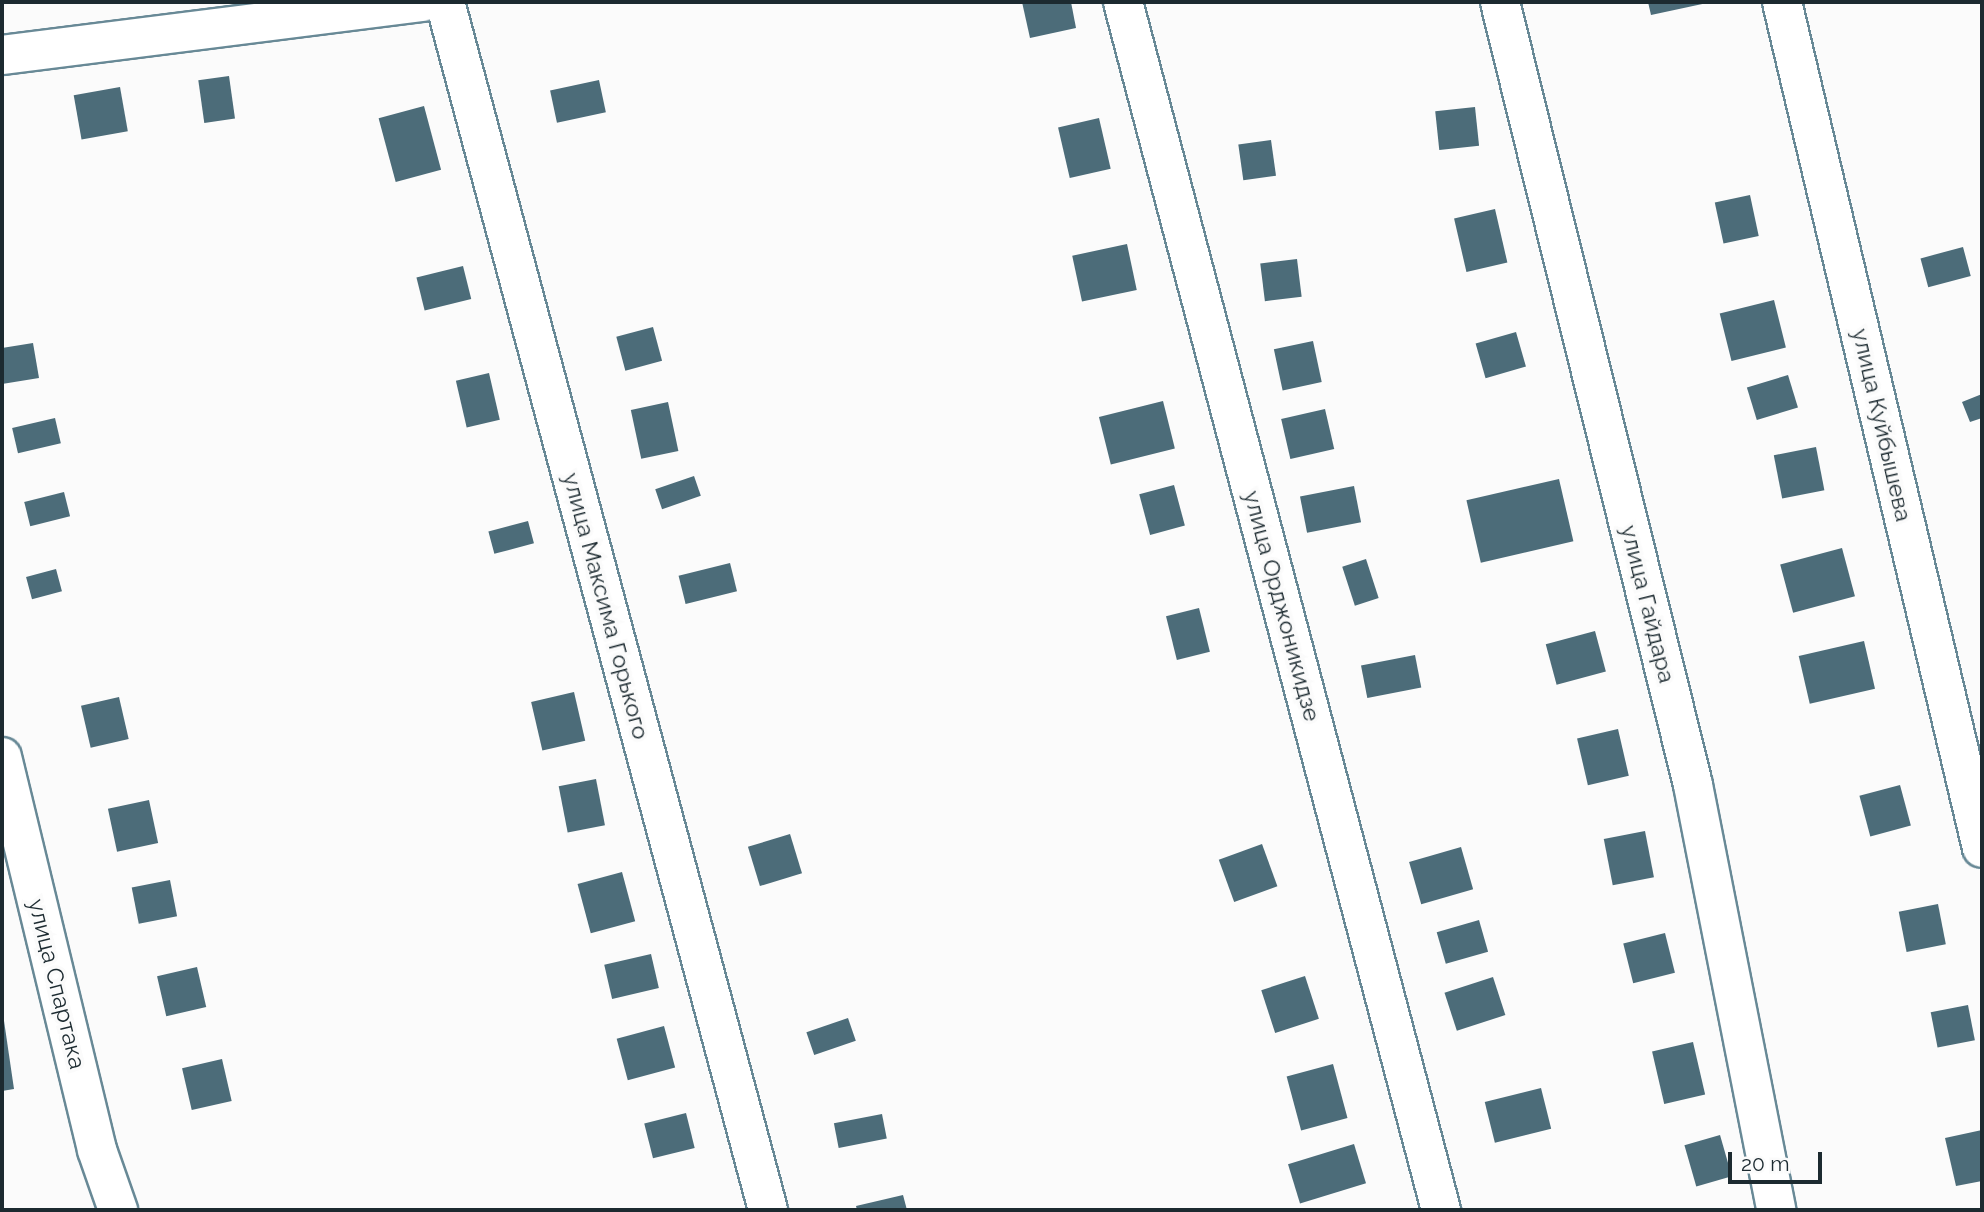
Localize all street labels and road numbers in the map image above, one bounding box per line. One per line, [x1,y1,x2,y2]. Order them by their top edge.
street label: улица Куйбышева [1846,326,1918,524]
street label: улица Максима Горького [557,470,655,742]
street label: улица Орджоникидзе [1238,488,1326,724]
street label: улица Гайдара [1615,522,1681,686]
street label: улица Спартака [23,896,91,1072]

